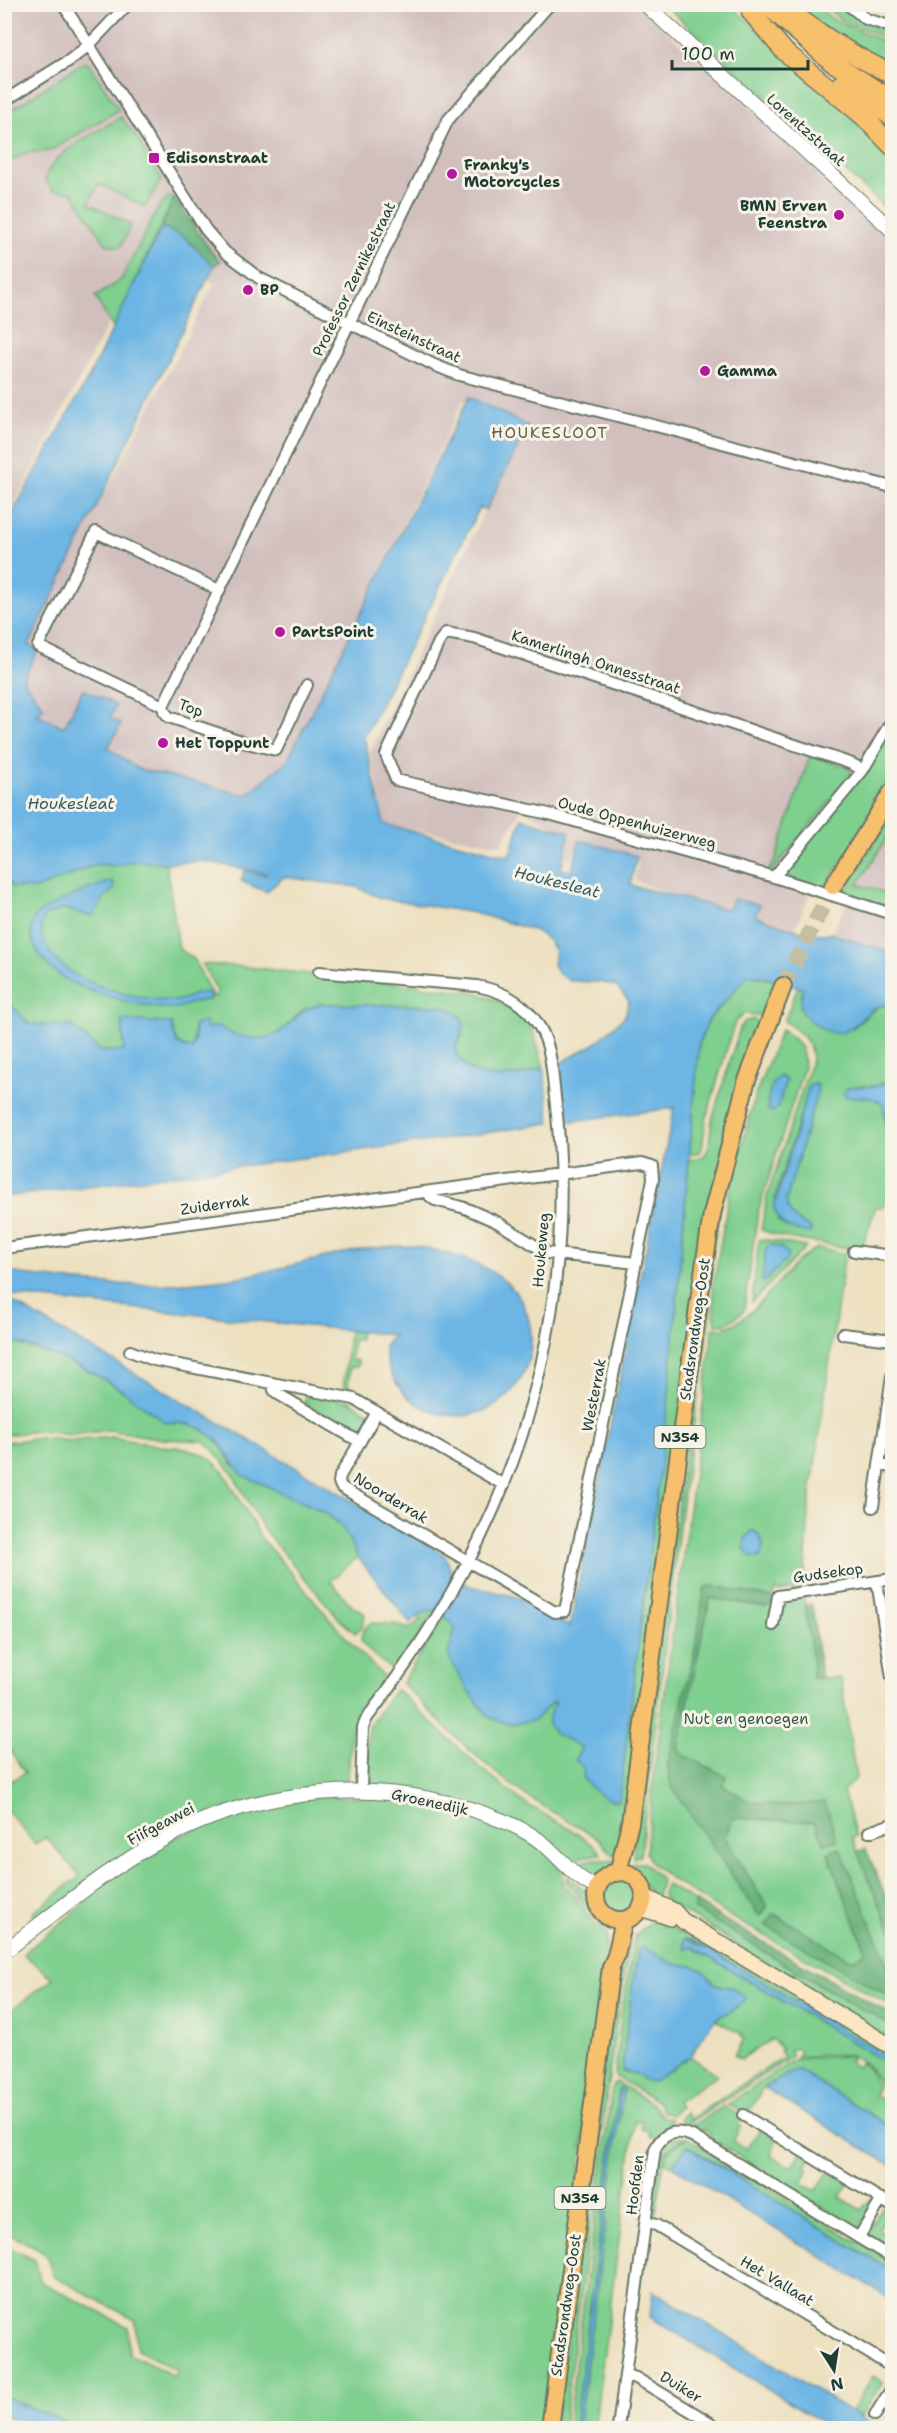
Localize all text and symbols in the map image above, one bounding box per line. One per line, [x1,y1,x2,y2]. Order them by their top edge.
scale bar [672,33,808,71]
text: 100 m [681,42,735,66]
street label: Lorentzstraat [762,89,850,171]
place label: Edisonstraat [166,148,268,168]
marker: Edisonstraat [147,151,161,165]
place label: Franky's Motorcycles [464,155,560,192]
marker: Franky's Motorcycles [445,167,459,181]
place label: BMN Erven Feenstra [740,196,828,233]
street label: Professor Zernikestraat [308,198,400,360]
marker: BMN Erven Feenstra [832,208,846,222]
place label: BP [260,280,279,300]
marker: BP [241,283,255,297]
street label: Einsteinstraat [364,306,464,368]
place label: Gamma [717,361,778,381]
marker: Gamma [698,364,712,378]
district label: HOUKESLOOT [491,422,609,443]
place label: PartsPoint [292,622,374,642]
marker: PartsPoint [273,625,287,639]
street label: Kamerlingh Onnesstraat [509,625,683,699]
street label: Top [176,694,206,722]
place label: Het Toppunt [175,733,269,753]
marker: Het Toppunt [156,736,170,750]
street label: Oude Oppenhuizerweg [556,792,718,854]
water label: Houkesleat [27,793,115,814]
water label: Houkesleat [512,861,602,903]
street label: Zuiderrak [179,1190,251,1220]
street label: Houkeweg [528,1212,554,1288]
street label: Stadsrondweg-Oost [675,1256,715,1402]
street label: Westerrak [577,1357,611,1433]
road number: N354 [654,1426,706,1448]
street label: Noorderrak [350,1468,432,1528]
street label: Gudsekop [792,1558,864,1588]
park label: Nut en genoegen [684,1709,808,1729]
street label: Groenedijk [389,1784,471,1820]
street label: Fiifgeawei [124,1798,198,1850]
street label: Hoofden [621,2154,649,2216]
road number: N354 [554,2187,606,2209]
street label: Stadsrondweg-Oost [546,2232,586,2378]
street label: Het Vallaat [736,2251,818,2311]
north arrow [804,2340,864,2400]
street label: Duiker [656,2367,706,2407]
text: N [829,2373,845,2396]

